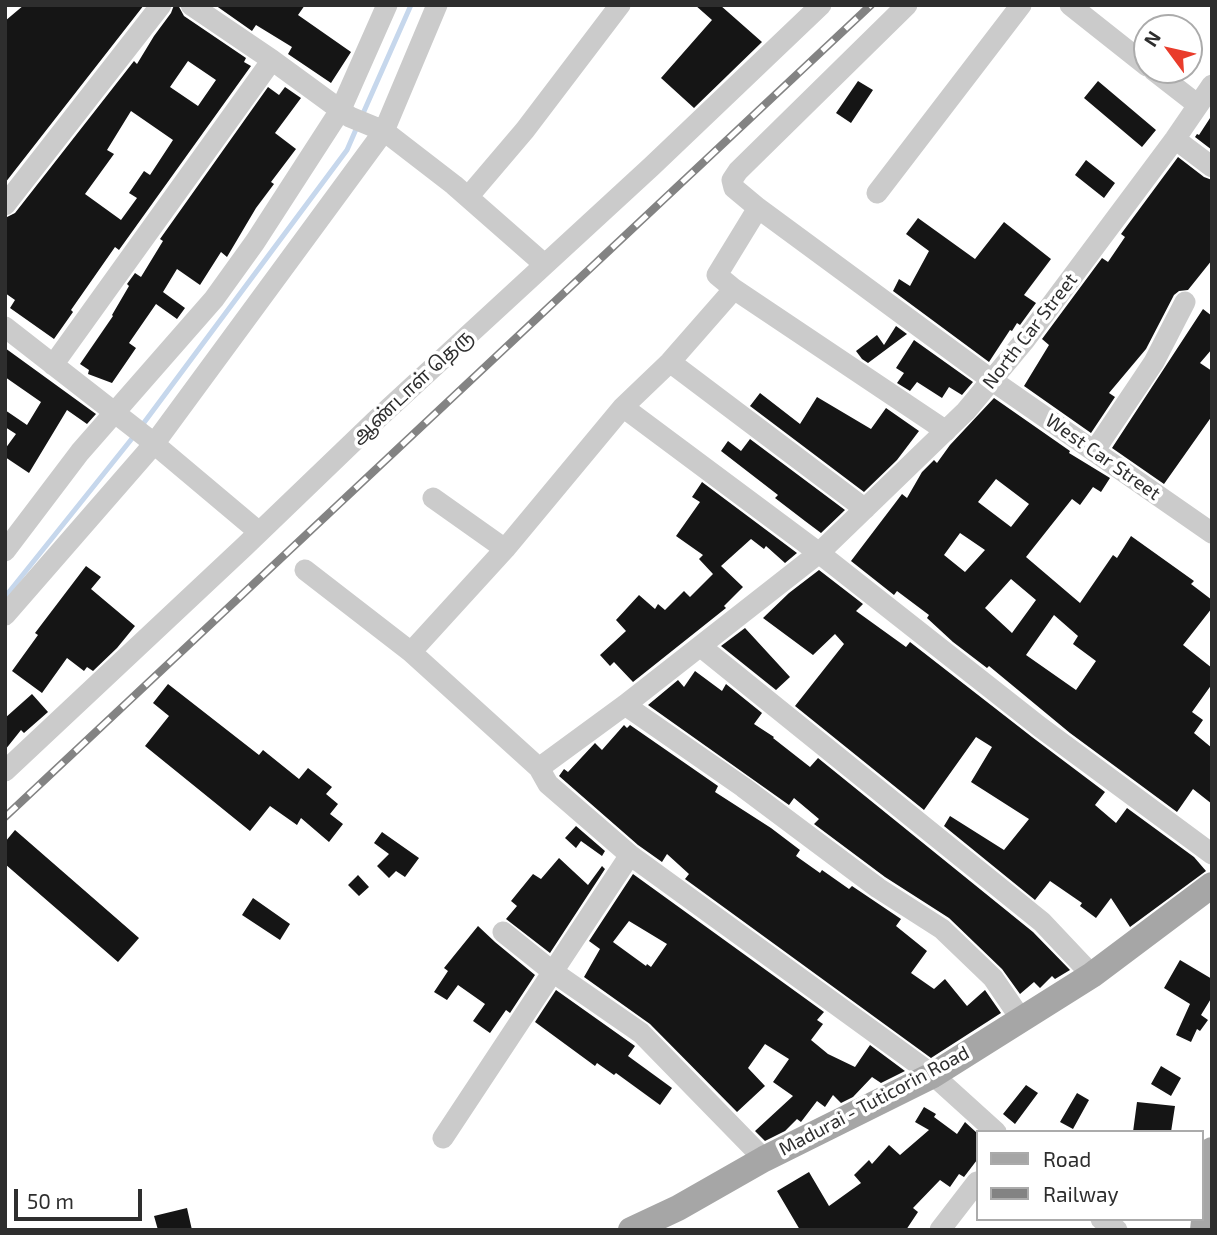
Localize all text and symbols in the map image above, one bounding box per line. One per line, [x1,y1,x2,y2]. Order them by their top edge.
north arrow [1133,14,1203,84]
text: N [1138,26,1165,50]
street label: North Car Street [978,269,1082,393]
street label: ஆண்டாள் தெரு [347,325,477,449]
street label: West Car Street [1041,409,1165,505]
street label: Madurai - Tuticorin Road [775,1041,973,1161]
legend [976,1130,1203,1221]
text: Road [1043,1146,1091,1171]
scale bar [18,1176,145,1220]
text: Railway [1043,1181,1119,1206]
text: 50 m [27,1188,74,1213]

